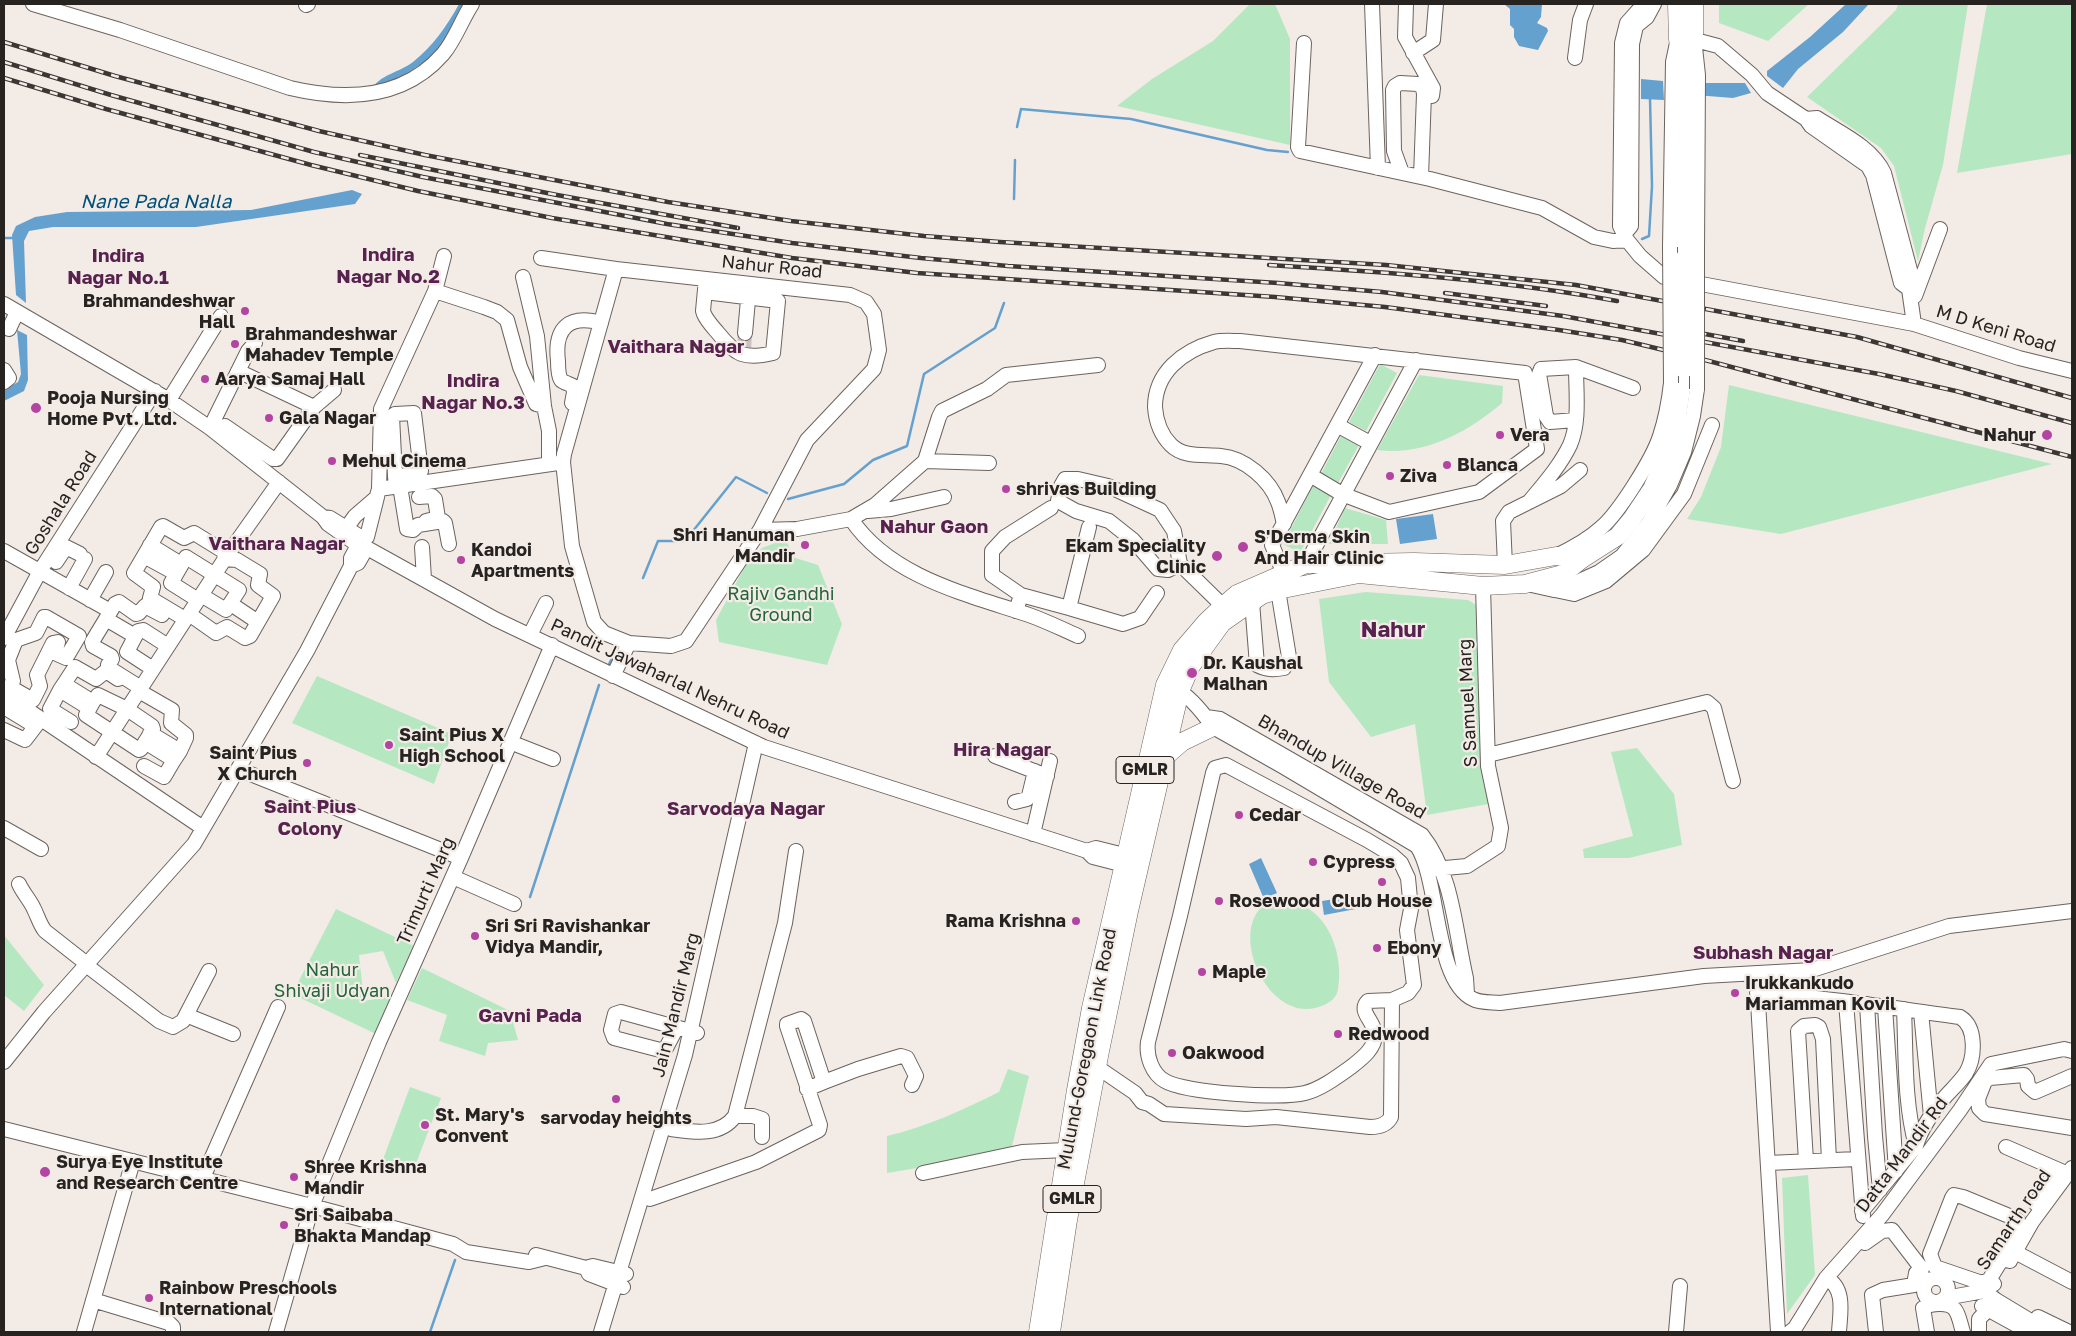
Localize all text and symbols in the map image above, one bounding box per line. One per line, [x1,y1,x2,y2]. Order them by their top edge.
water label: Nane Pada Nalla [81,191,231,213]
district label: Indira Nagar No.2 [336,244,440,288]
district label: Indira Nagar No.1 [67,245,169,289]
street label: Nahur Road [720,251,824,283]
place label: Brahmandeshwar Hall [83,290,235,332]
street label: M D Keni Road [1934,301,2058,357]
marker: Brahmandeshwar Hall [239,305,251,317]
place label: Brahmandeshwar Mahadev Temple [245,323,397,366]
district label: Vaithara Nagar [607,336,745,358]
marker: Brahmandeshwar Mahadev Temple [229,338,241,350]
place label: Aarya Samaj Hall [215,368,365,390]
district label: Indira Nagar No.3 [421,370,525,414]
marker: Aarya Samaj Hall [199,373,211,385]
place label: Pooja Nursing Home Pvt. Ltd. [47,387,178,429]
marker: Pooja Nursing Home Pvt. Ltd. [29,401,43,415]
place label: Gala Nagar [279,407,376,429]
marker: Gala Nagar [263,412,275,424]
place label: Vera [1510,424,1550,446]
place label: Nahur [1983,424,2036,446]
marker: Nahur [2040,428,2054,442]
marker: Vera [1494,429,1506,441]
street label: Goshala Road [20,447,102,559]
place label: Mehul Cinema [342,450,466,472]
place label: Blanca [1457,454,1518,476]
marker: Mehul Cinema [326,455,338,467]
marker: Blanca [1441,459,1453,471]
place label: Ziva [1400,465,1437,487]
marker: Ziva [1384,470,1396,482]
place label: shrivas Building [1016,478,1156,500]
marker: shrivas Building [1000,483,1012,495]
district label: Nahur Gaon [880,516,988,538]
place label: Shri Hanuman Mandir [673,524,795,566]
place label: S'Derma Skin And Hair Clinic [1254,526,1384,568]
district label: Vaithara Nagar [208,533,346,555]
place label: Ekam Speciality Clinic [1065,535,1206,578]
place label: Kandoi Apartments [471,539,574,582]
marker: Shri Hanuman Mandir [799,539,811,551]
marker: S'Derma Skin And Hair Clinic [1236,540,1250,554]
marker: Ekam Speciality Clinic [1210,549,1224,563]
marker: Kandoi Apartments [455,554,467,566]
park label: Rajiv Gandhi Ground [727,583,835,626]
street label: Pandit Jawaharlal Nehru Road [547,614,793,744]
district label: Nahur [1361,617,1425,643]
street label: S Samuel Marg [1454,638,1482,768]
place label: Dr. Kaushal Malhan [1203,652,1303,694]
marker: Dr. Kaushal Malhan [1185,666,1199,680]
street label: Bhandup Village Road [1254,710,1430,824]
place label: Saint Pius X High School [399,724,505,766]
marker: Saint Pius X High School [383,739,395,751]
district label: Hira Nagar [953,739,1051,761]
place label: Saint Pius X Church [209,742,297,784]
road number: GMLR [1116,756,1174,784]
marker: Saint Pius X Church [301,757,313,769]
district label: Saint Pius Colony [264,796,356,840]
district label: Sarvodaya Nagar [667,798,825,820]
place label: Cedar [1249,804,1301,826]
marker: Cedar [1233,809,1245,821]
street label: Trimurti Marg [393,834,459,948]
place label: Cypress [1323,851,1395,873]
marker: Cypress [1307,856,1319,868]
marker: Club House [1376,876,1388,888]
place label: Rosewood [1229,890,1320,912]
place label: Club House [1332,890,1432,912]
marker: Rosewood [1213,895,1225,907]
place label: Rama Krishna [945,910,1066,932]
place label: Sri Sri Ravishankar Vidya Mandir, [485,915,650,958]
marker: Rama Krishna [1070,915,1082,927]
street label: Mulund-Goregaon Link Road [1053,927,1121,1171]
marker: Sri Sri Ravishankar Vidya Mandir, [469,930,481,942]
street label: Jain Mandir Marg [648,930,704,1080]
place label: Ebony [1387,937,1442,959]
marker: Ebony [1371,942,1383,954]
district label: Subhash Nagar [1693,942,1833,964]
park label: Nahur Shivaji Udyan [274,959,390,1002]
place label: Maple [1212,961,1266,983]
marker: Maple [1196,966,1208,978]
place label: Irukkankudo Mariamman Kovil [1745,972,1896,1014]
marker: Irukkankudo Mariamman Kovil [1729,987,1741,999]
district label: Gavni Pada [478,1005,582,1027]
place label: Redwood [1348,1023,1429,1045]
marker: Redwood [1332,1028,1344,1040]
place label: Oakwood [1182,1042,1264,1064]
marker: Oakwood [1166,1047,1178,1059]
marker: sarvoday heights [610,1093,622,1105]
street label: Datta Mandir Rd [1852,1093,1952,1217]
place label: St. Mary's Convent [435,1104,525,1146]
place label: sarvoday heights [540,1107,692,1129]
marker: St. Mary's Convent [419,1119,431,1131]
place label: Surya Eye Institute and Research Centre [56,1151,238,1194]
place label: Shree Krishna Mandir [304,1156,427,1198]
marker: Surya Eye Institute and Research Centre [38,1165,52,1179]
street label: Samarth road [1972,1166,2056,1274]
marker: Shree Krishna Mandir [288,1171,300,1183]
road number: GMLR [1043,1186,1101,1212]
place label: Sri Saibaba Bhakta Mandap [294,1204,431,1246]
marker: Sri Saibaba Bhakta Mandap [278,1219,290,1231]
place label: Rainbow Preschools International [159,1277,337,1320]
marker: Rainbow Preschools International [143,1292,155,1304]

